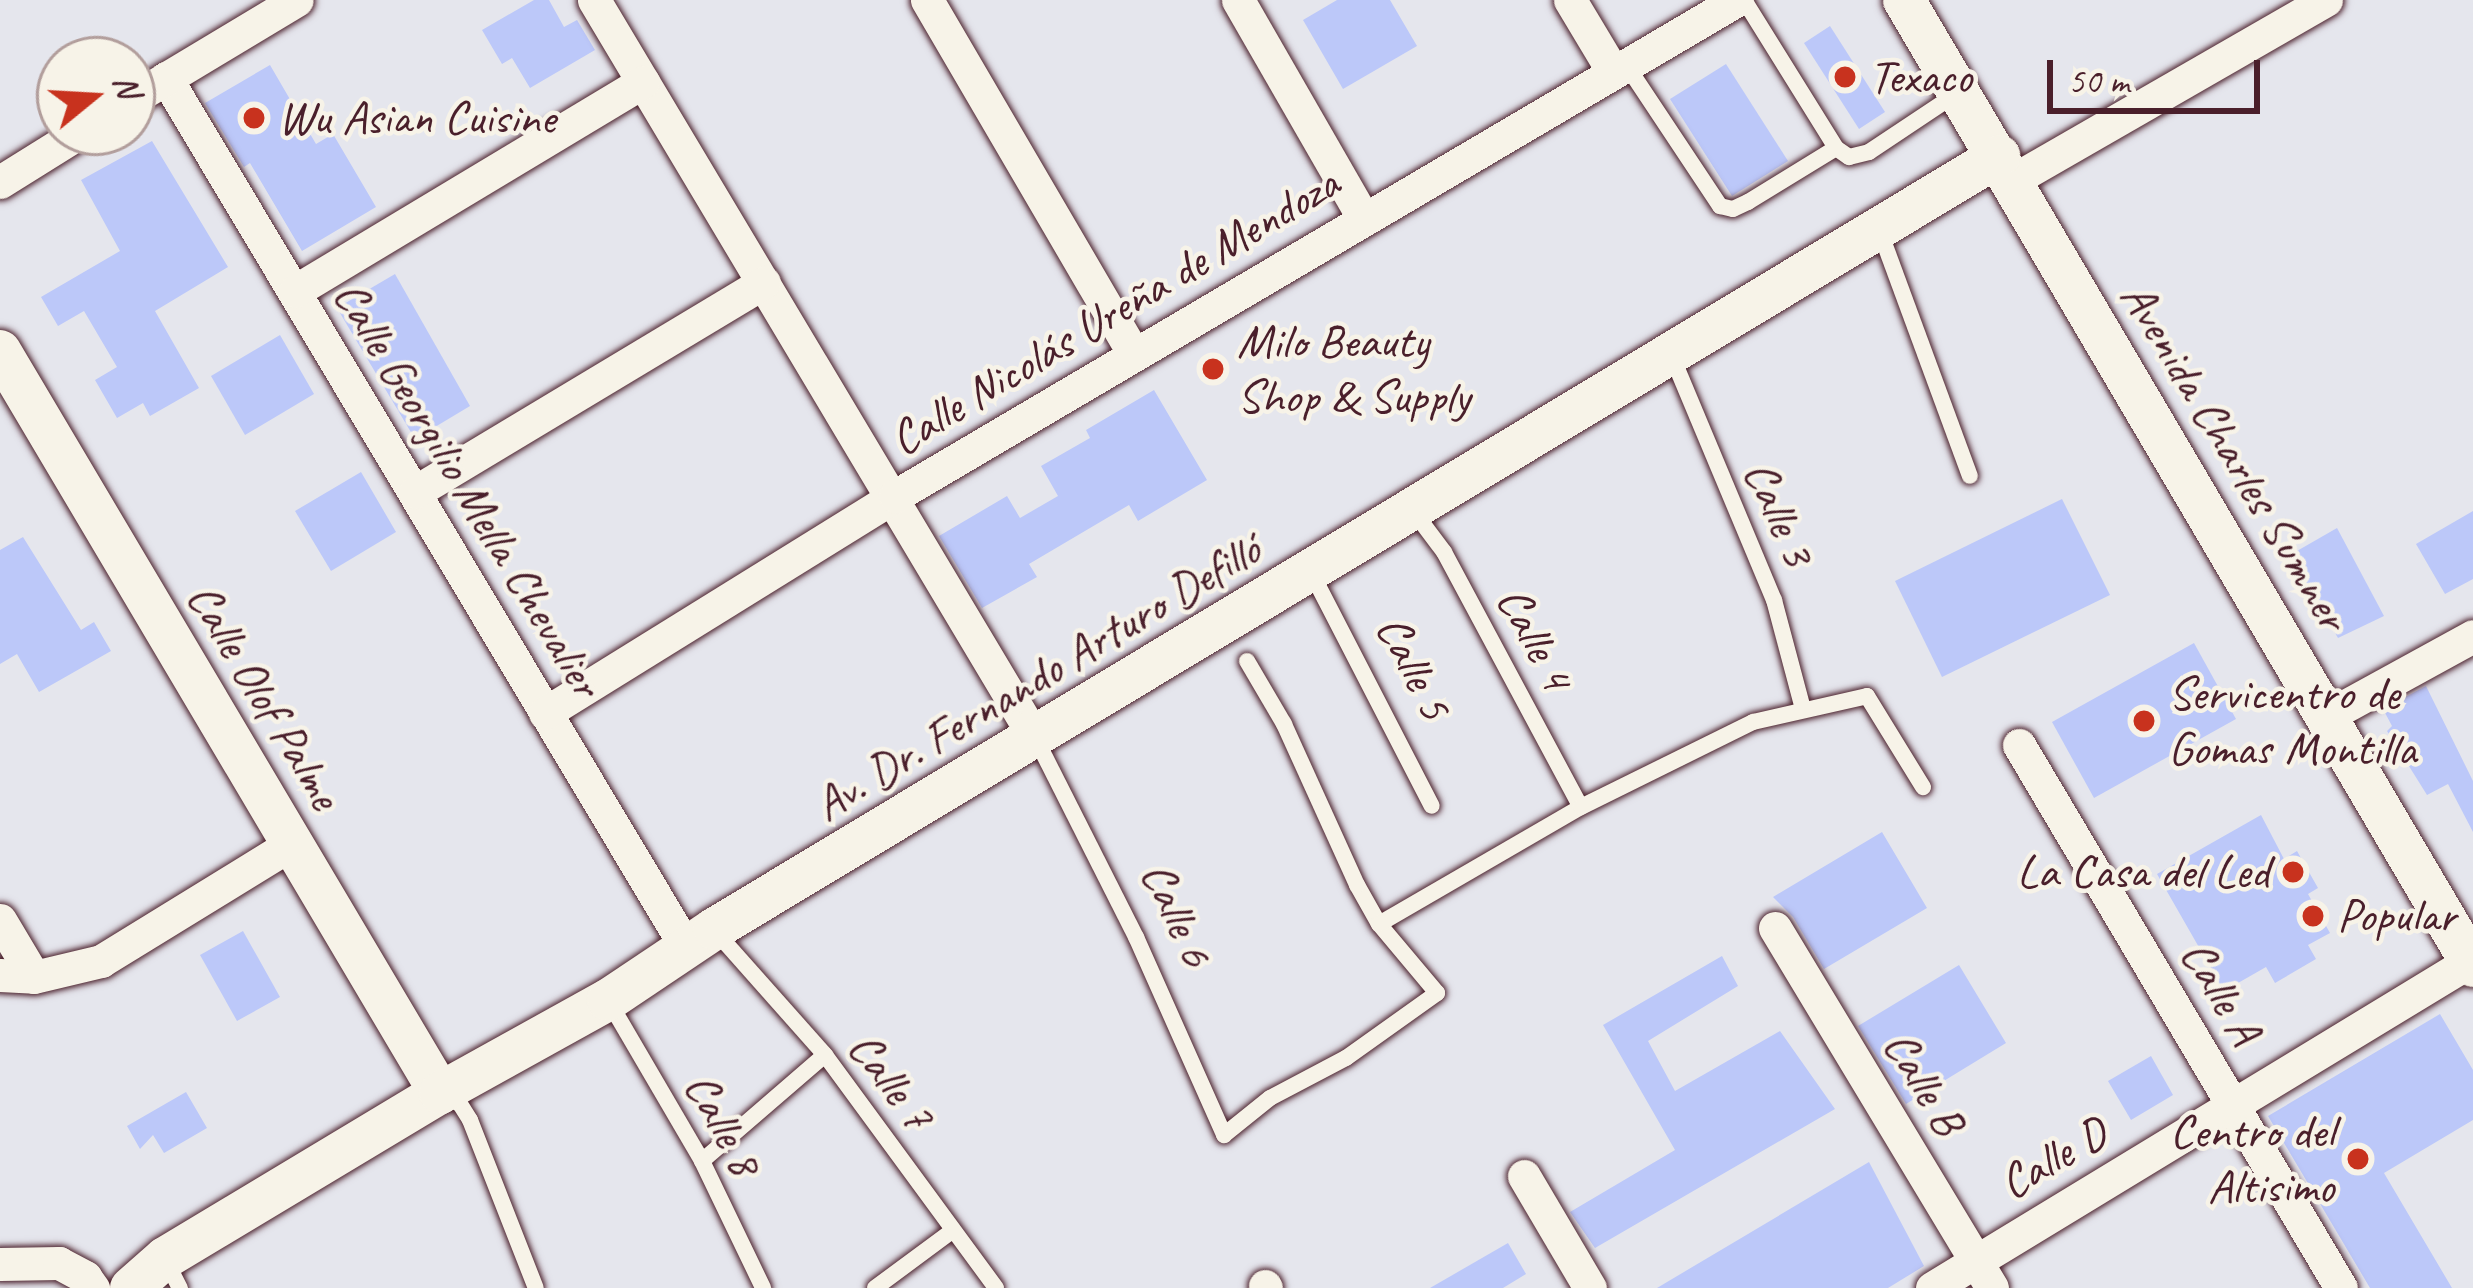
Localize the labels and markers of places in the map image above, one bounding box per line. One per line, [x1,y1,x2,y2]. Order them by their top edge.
place label: Texaco [1869,48,1972,106]
marker: Texaco [1832,64,1858,90]
place label: Wu Asian Cuisine [278,89,555,147]
marker: Wu Asian Cuisine [241,105,267,131]
place label: Milo Beauty Shop & Supply [1237,312,1470,425]
marker: Milo Beauty Shop & Supply [1200,356,1226,382]
place label: Servicentro de Gomas Montilla [2168,664,2416,777]
marker: Servicentro de Gomas Montilla [2131,708,2157,734]
place label: La Casa del Led [2016,843,2269,901]
marker: La Casa del Led [2280,859,2306,885]
place label: Popular [2337,887,2456,945]
marker: Popular [2300,903,2326,929]
place label: Centro del Altisimo [2170,1102,2334,1215]
marker: Centro del Altisimo [2345,1146,2371,1172]

